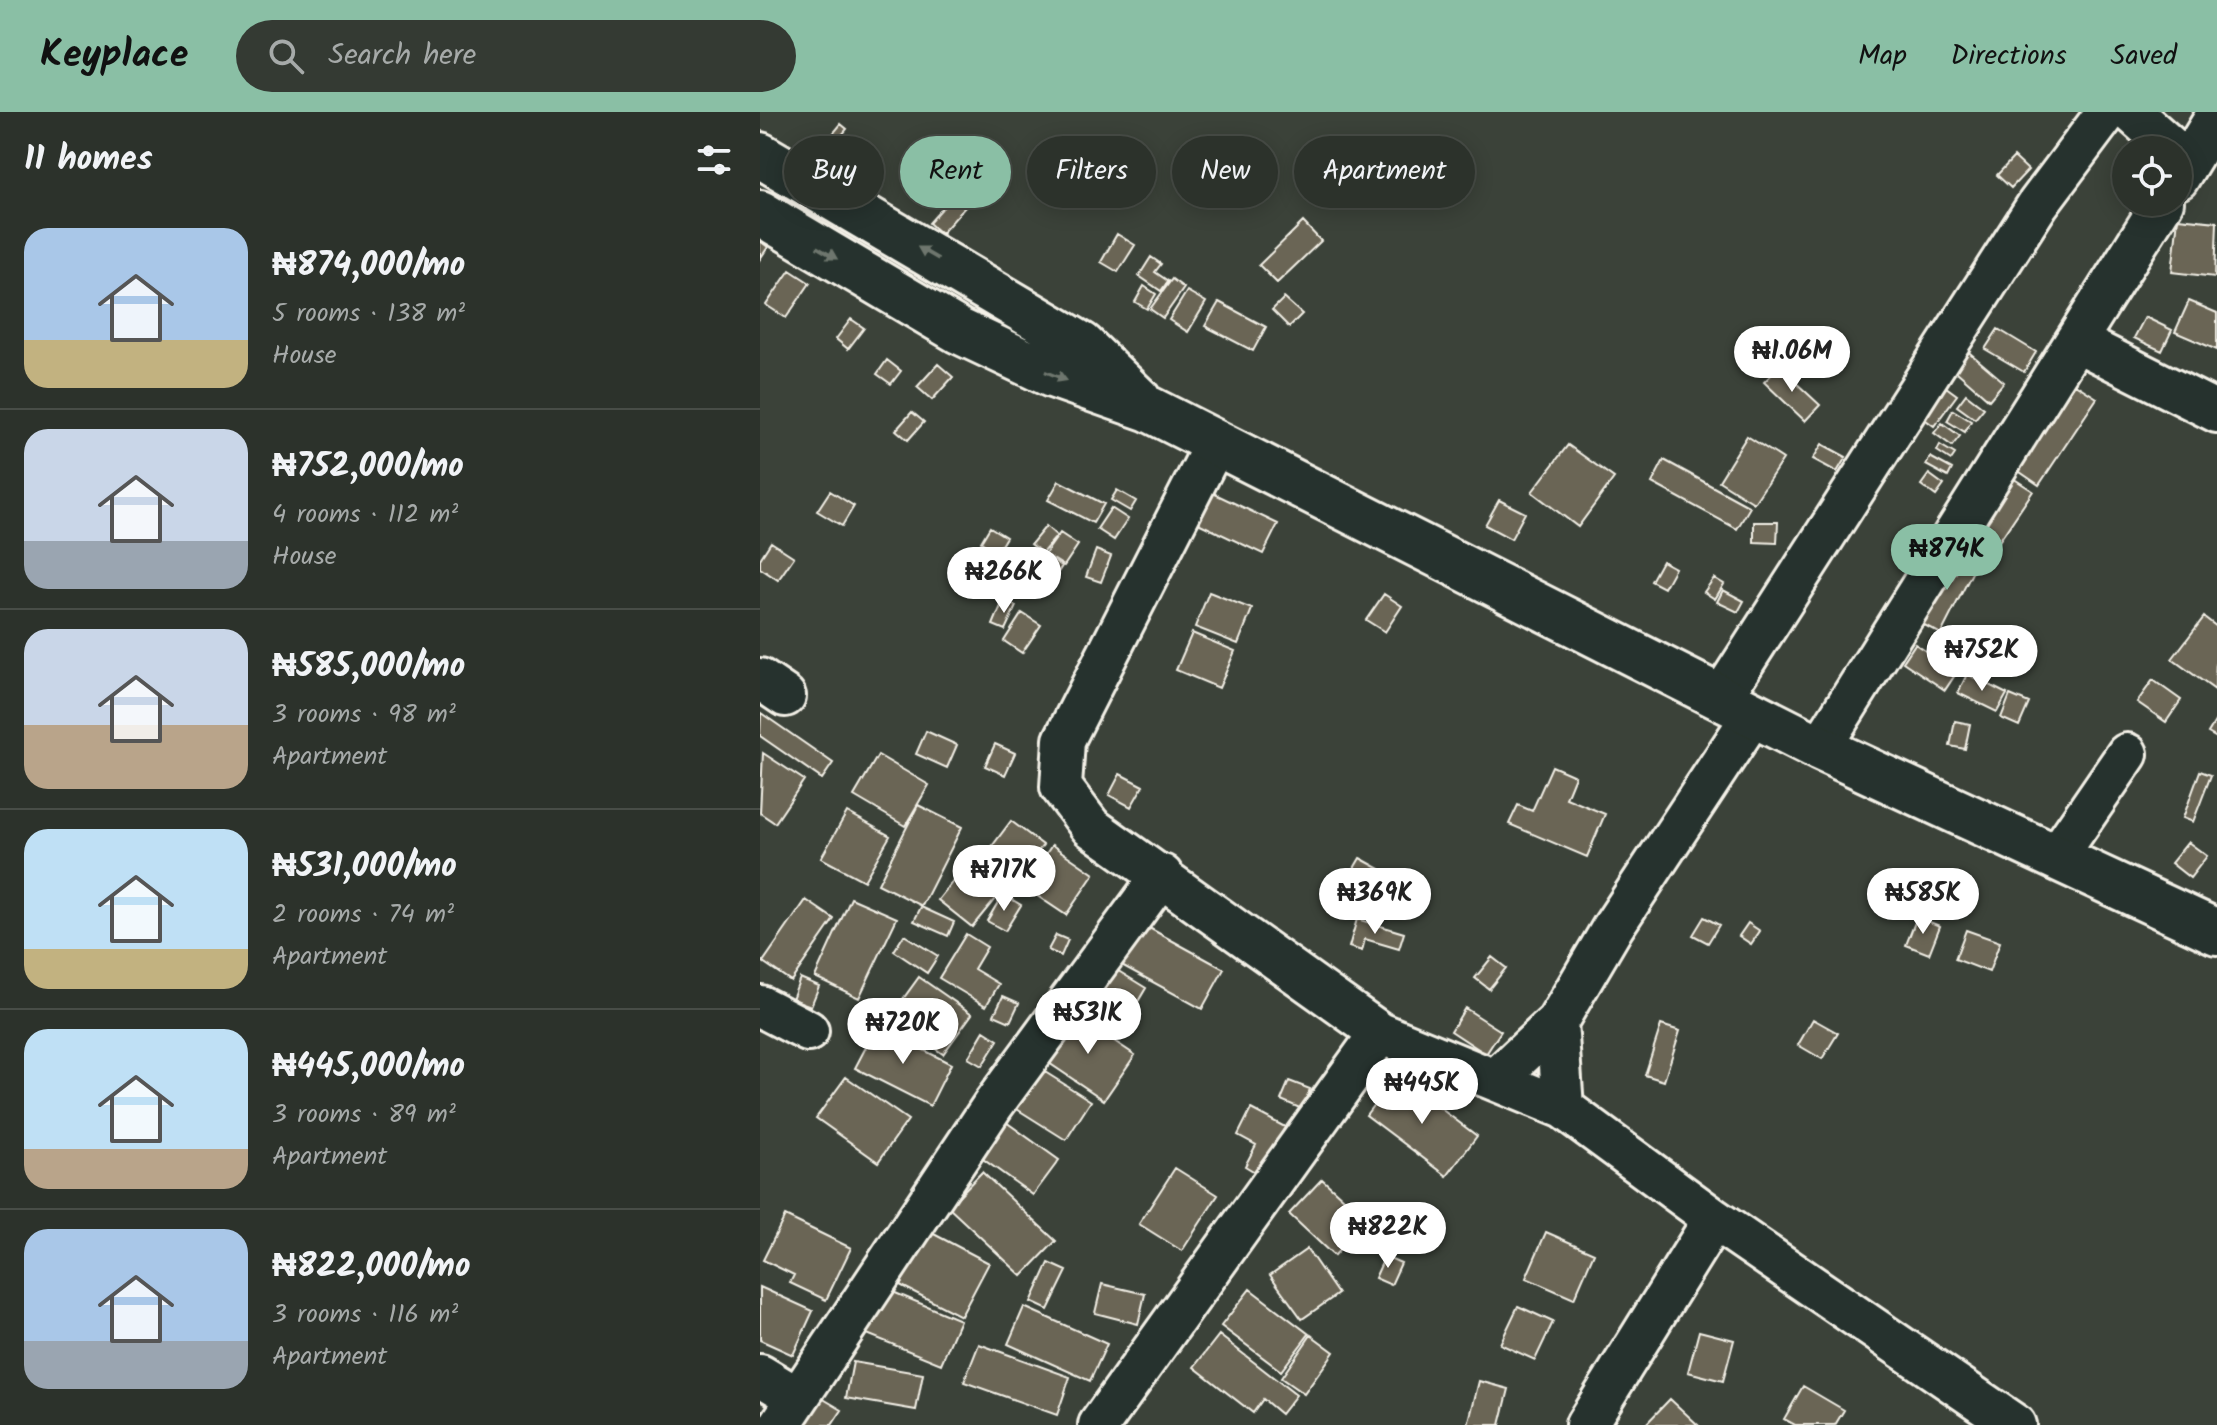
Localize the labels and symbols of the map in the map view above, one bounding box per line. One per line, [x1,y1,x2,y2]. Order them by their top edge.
one-way arrow [816,246,838,260]
one-way arrow [917,246,939,260]
pin: ₦1.06M [1727,326,1857,394]
one-way arrow [1044,370,1068,383]
pin: ₦874K [1891,524,2003,592]
pin: ₦266K [948,547,1060,615]
pin: ₦752K [1926,625,2038,693]
pin: ₦717K [948,845,1060,913]
pin: ₦369K [1319,868,1431,936]
pin: ₦585K [1867,868,1979,936]
pin: ₦531K [1032,988,1144,1056]
pin: ₦720K [847,998,959,1066]
pin: ₦445K [1366,1058,1478,1126]
pin: ₦822K [1332,1202,1444,1270]

